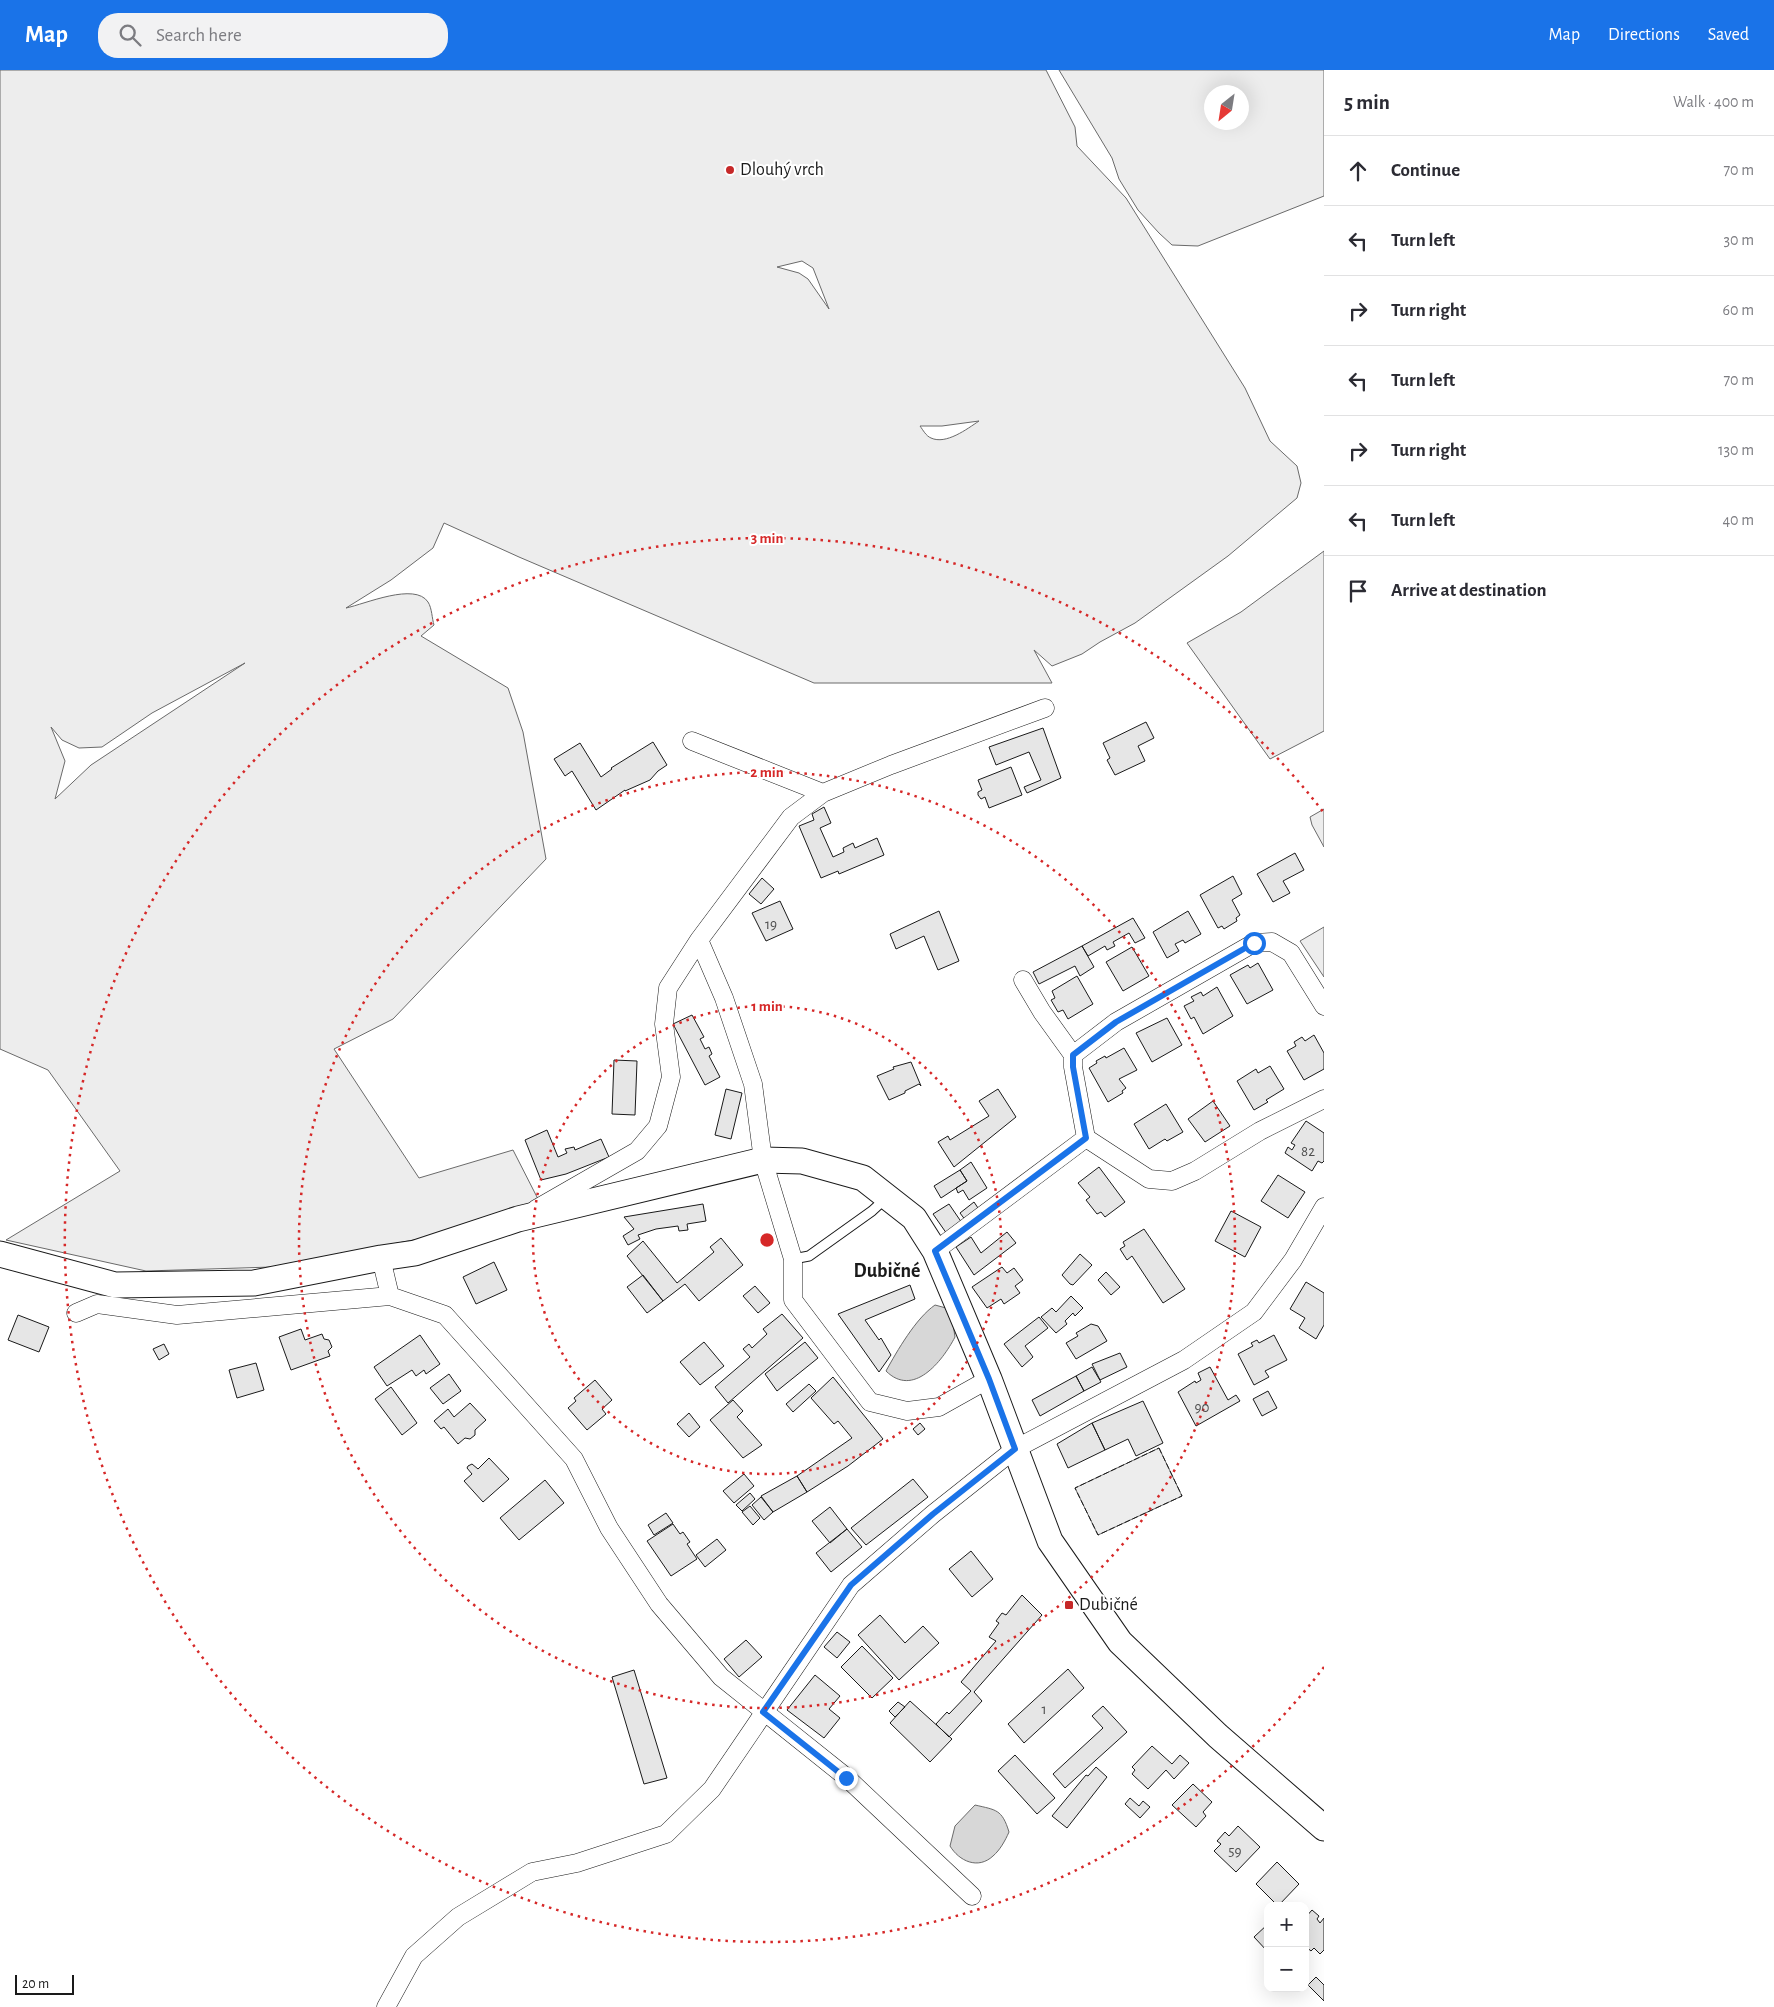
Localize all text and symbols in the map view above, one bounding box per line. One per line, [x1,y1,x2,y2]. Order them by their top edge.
search box [98,13,448,58]
icon: search [116,21,144,49]
text: Map [25,23,68,47]
text: Search here [156,26,242,45]
text: Map [1549,26,1580,44]
text: Directions [1608,26,1680,44]
text: Saved [1708,26,1749,44]
north arrow [1204,85,1249,130]
text: 5 min [1344,92,1390,113]
text: Walk · 400 m [1673,94,1754,110]
icon: ahead [1344,157,1372,185]
place label: Dlouhý vrch [740,161,824,179]
text: Continue [1391,161,1460,180]
text: 70 m [1723,162,1754,178]
marker: Dlouhý vrch [724,164,736,176]
icon: left [1344,227,1372,255]
text: Turn left [1391,231,1455,250]
text: 30 m [1724,232,1754,248]
icon: right [1344,297,1372,325]
text: Turn right [1391,301,1466,320]
text: 60 m [1723,302,1754,318]
icon: left [1344,367,1372,395]
text: Turn left [1391,371,1455,390]
text: 70 m [1723,372,1754,388]
icon: right [1344,437,1372,465]
text: Turn right [1391,441,1466,460]
text: 130 m [1718,442,1754,458]
icon: left [1344,507,1372,535]
text: Turn left [1391,511,1455,530]
text: 40 m [1722,512,1754,528]
text: 3 min [751,531,783,546]
icon: arrive [1344,577,1372,605]
text: Arrive at destination [1391,581,1547,600]
text: 2 min [750,765,784,780]
house number: 19 [765,917,777,932]
route start [1243,932,1266,955]
text: 1 min [751,999,783,1014]
house number: 82 [1301,1144,1315,1159]
centre of rings [758,1231,776,1249]
district label: Dubičné [854,1261,920,1281]
house number: 90 [1195,1400,1210,1415]
place label: Dubičné [1079,1596,1138,1614]
marker: Dubičné [1063,1599,1075,1611]
house number: 1 [1041,1702,1047,1717]
route end [835,1767,858,1790]
house number: 59 [1228,1844,1242,1859]
map controls [1264,1902,1309,1992]
button: + [1264,1902,1309,1947]
button: − [1264,1947,1309,1992]
scale bar [15,1972,74,1995]
text: 20 m [22,1977,49,1991]

